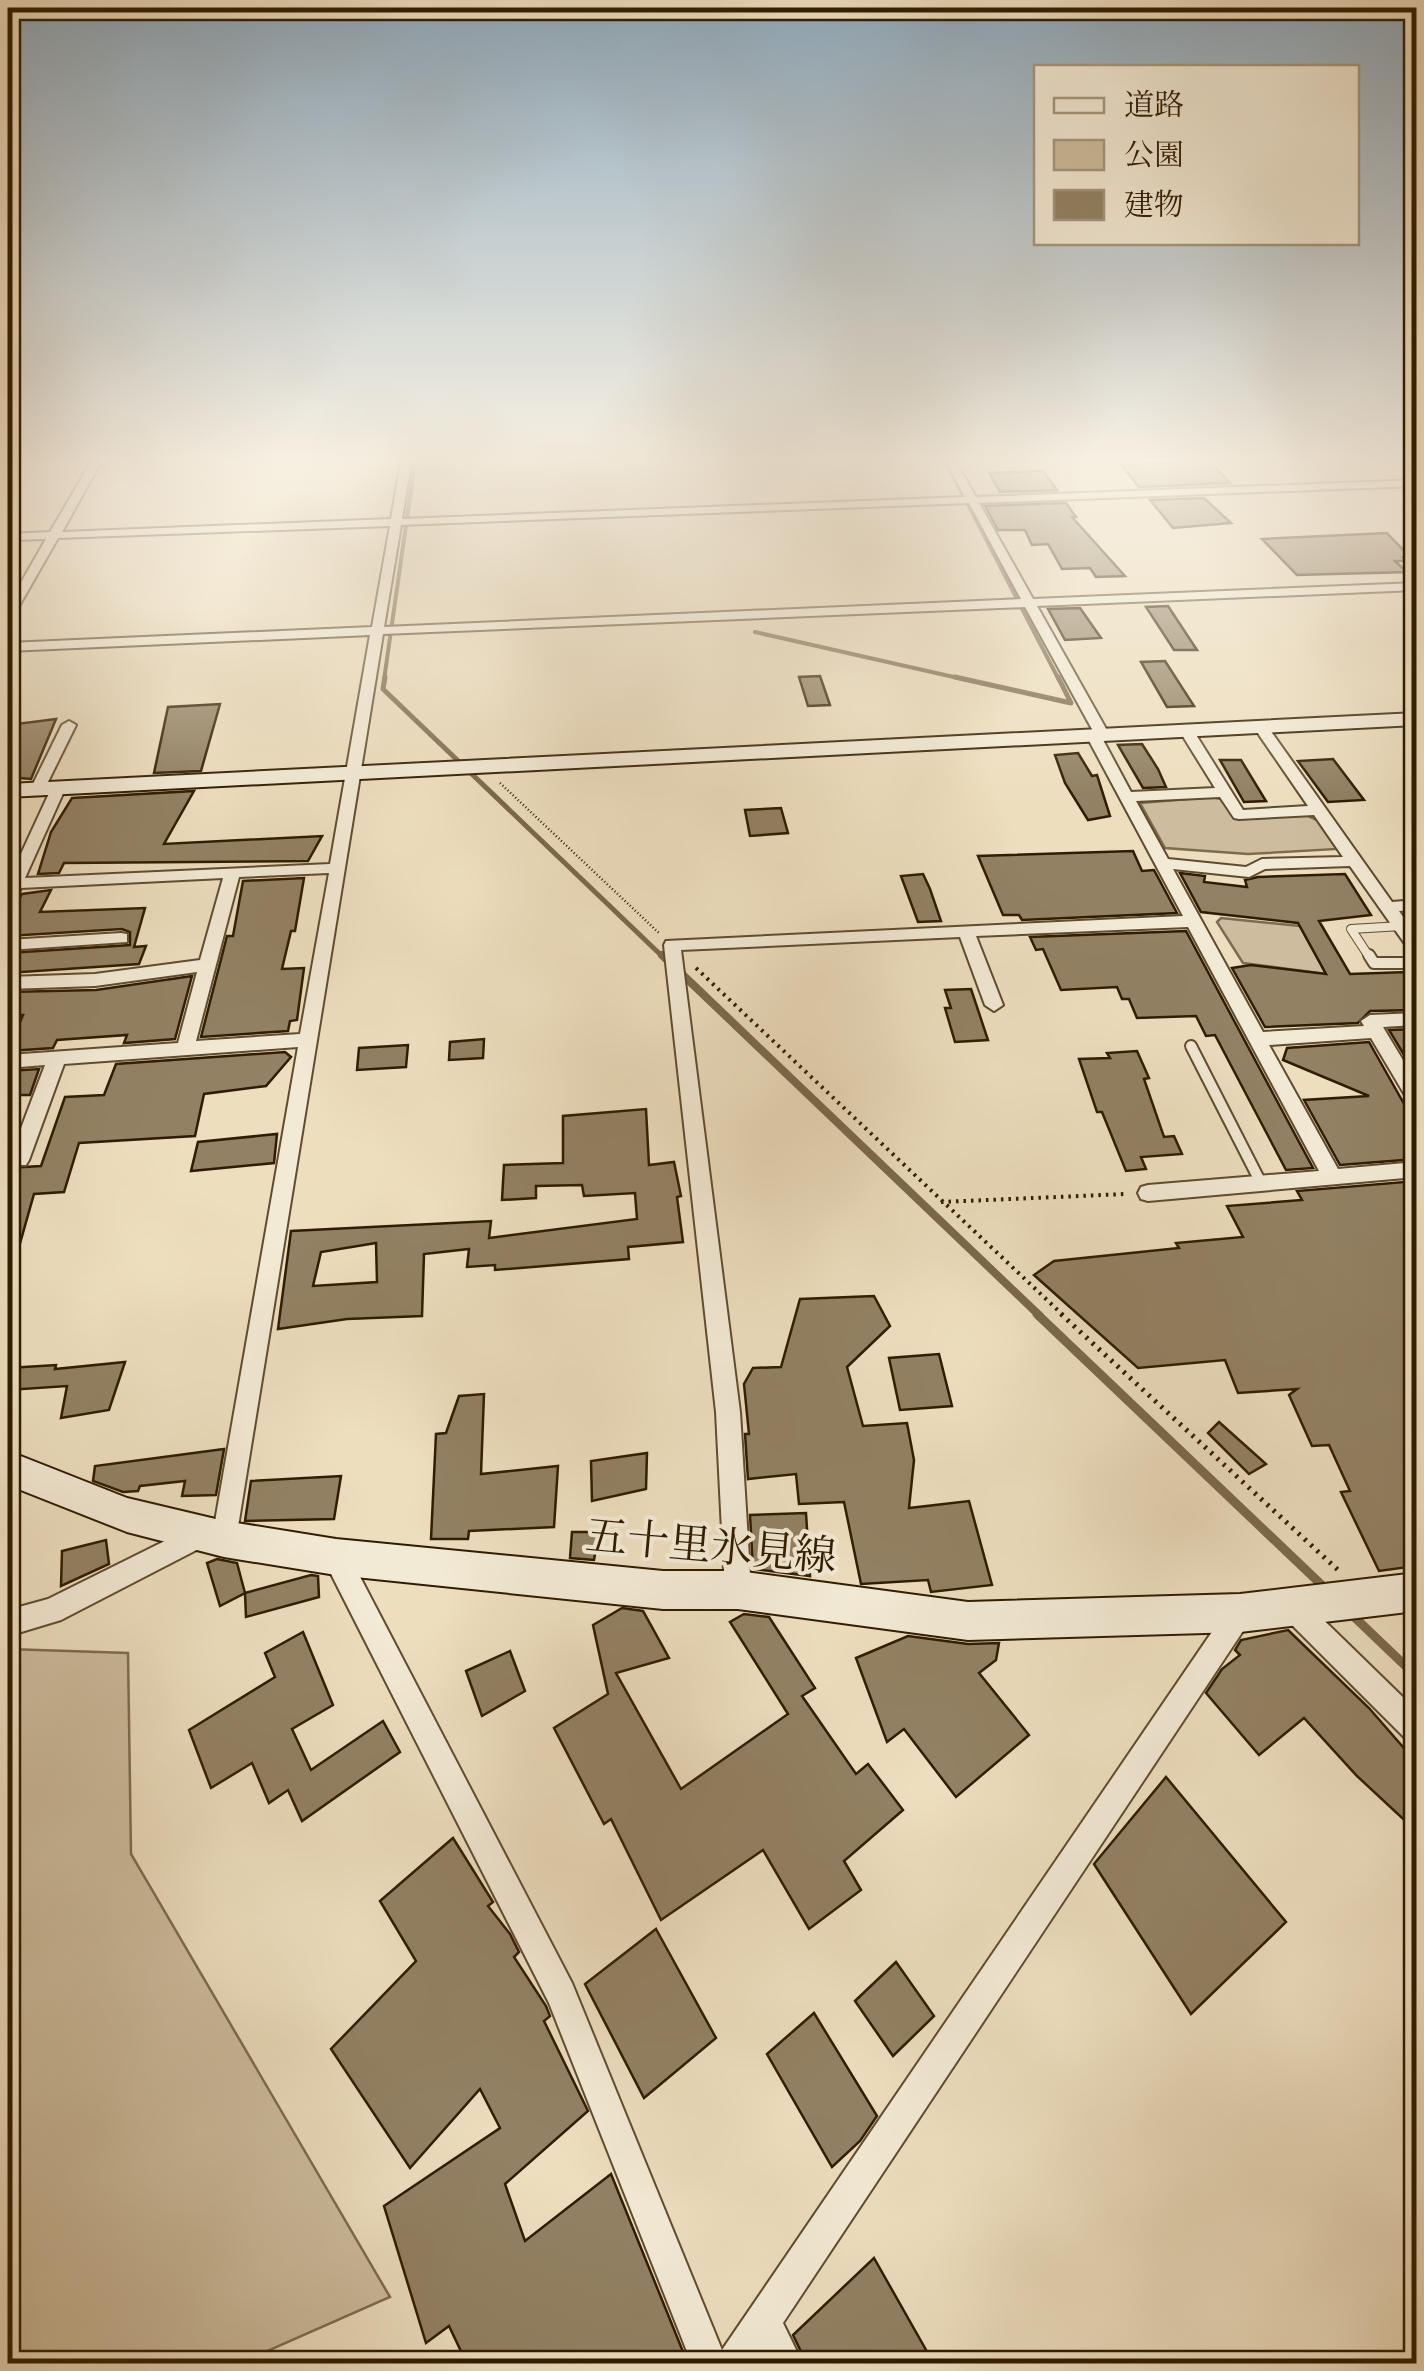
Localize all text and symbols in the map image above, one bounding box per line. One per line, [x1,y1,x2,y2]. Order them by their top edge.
legend [1034,65,1359,245]
text: 道路 [1124,86,1184,128]
text: 公園 [1124,136,1184,178]
text: 建物 [1124,186,1184,228]
street label: 五十里氷見線 [583,1509,839,1590]

